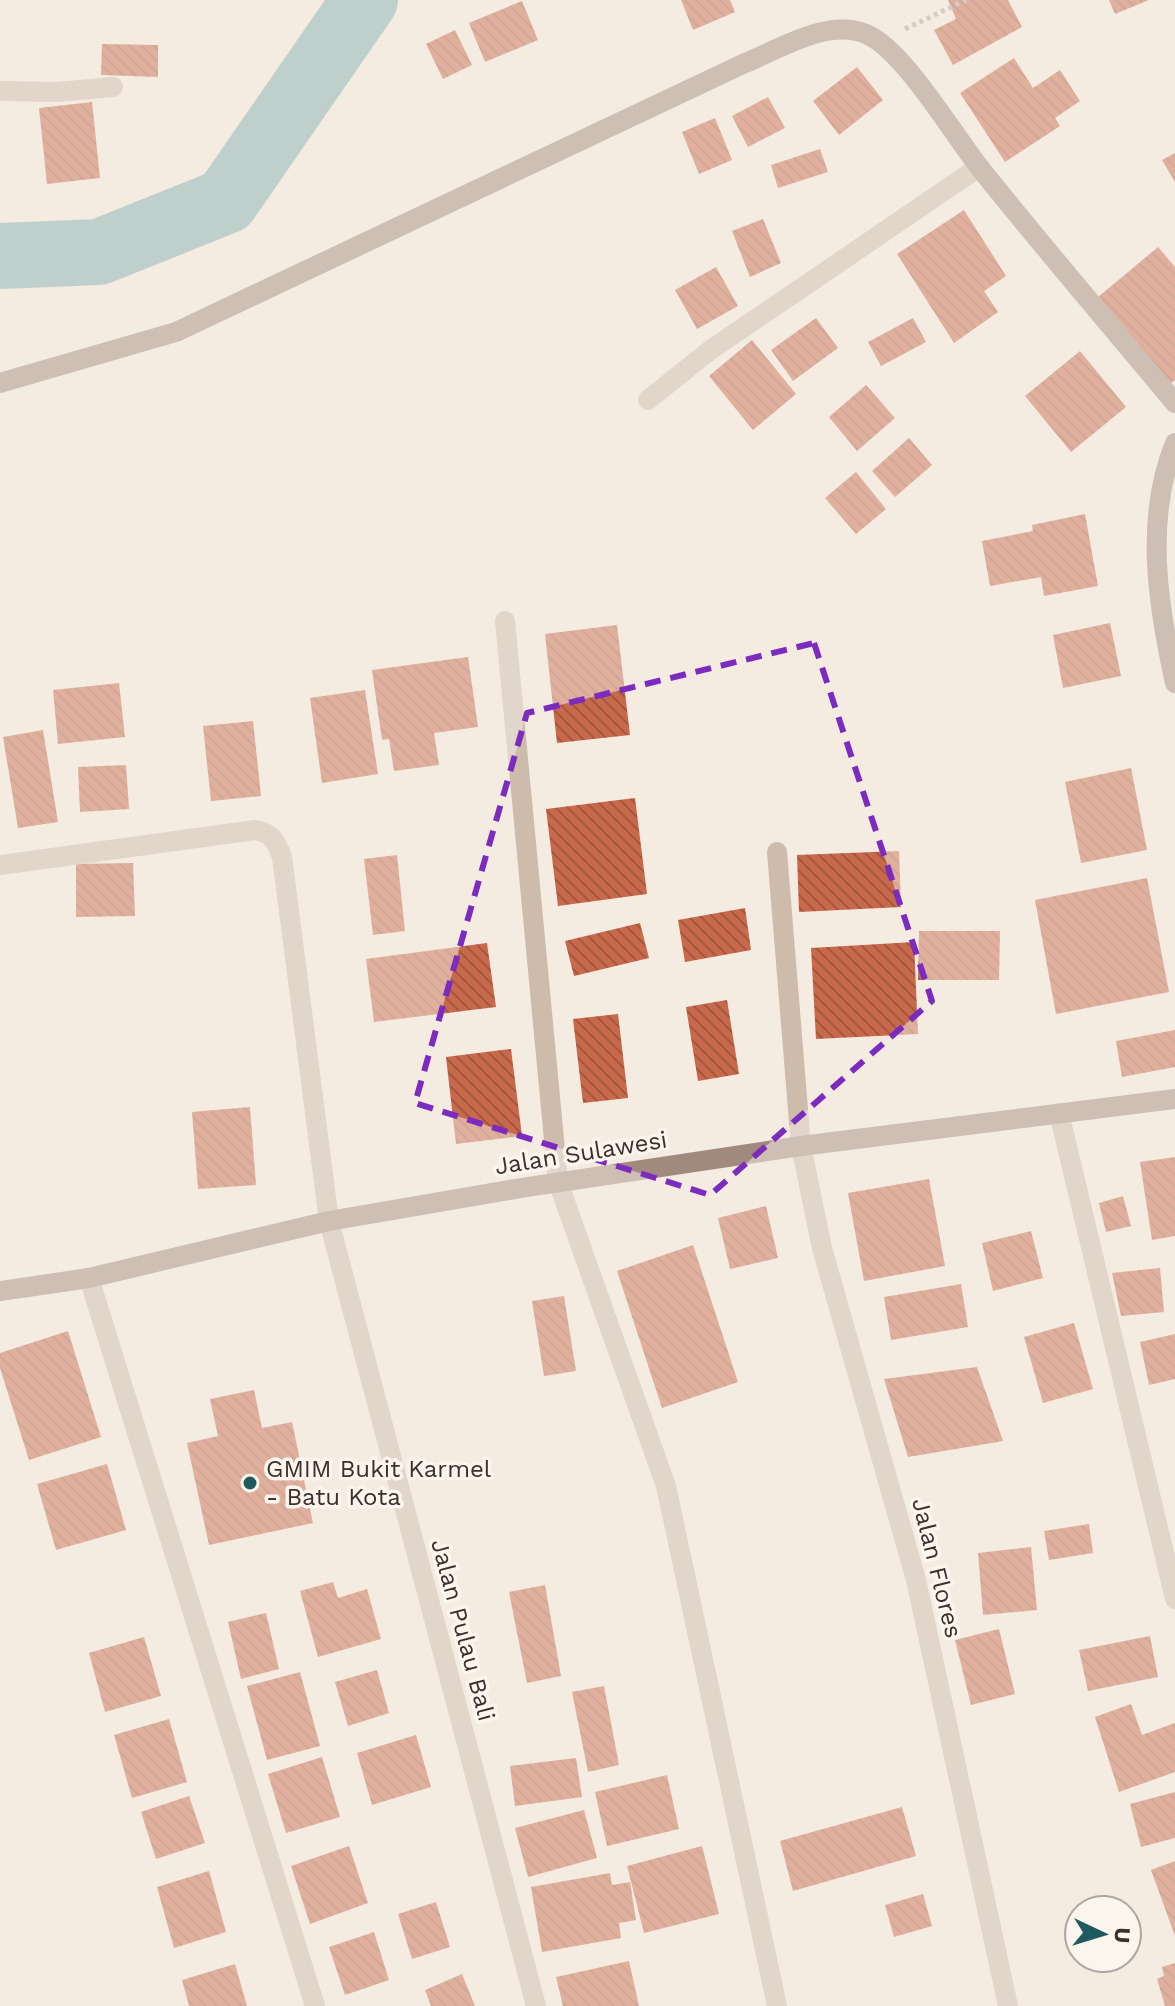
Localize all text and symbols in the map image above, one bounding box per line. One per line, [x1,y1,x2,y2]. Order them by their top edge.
street label: Jalan Sulawesi [493,1126,669,1180]
place label: GMIM Bukit Karmel - Batu Kota [266,1455,492,1511]
marker: GMIM Bukit Karmel - Batu Kota [241,1474,259,1492]
street label: Jalan Flores [906,1495,968,1641]
street label: Jalan Pulau Bali [425,1536,501,1724]
north arrow [1063,1894,1143,1974]
text: U [1109,1927,1135,1944]

